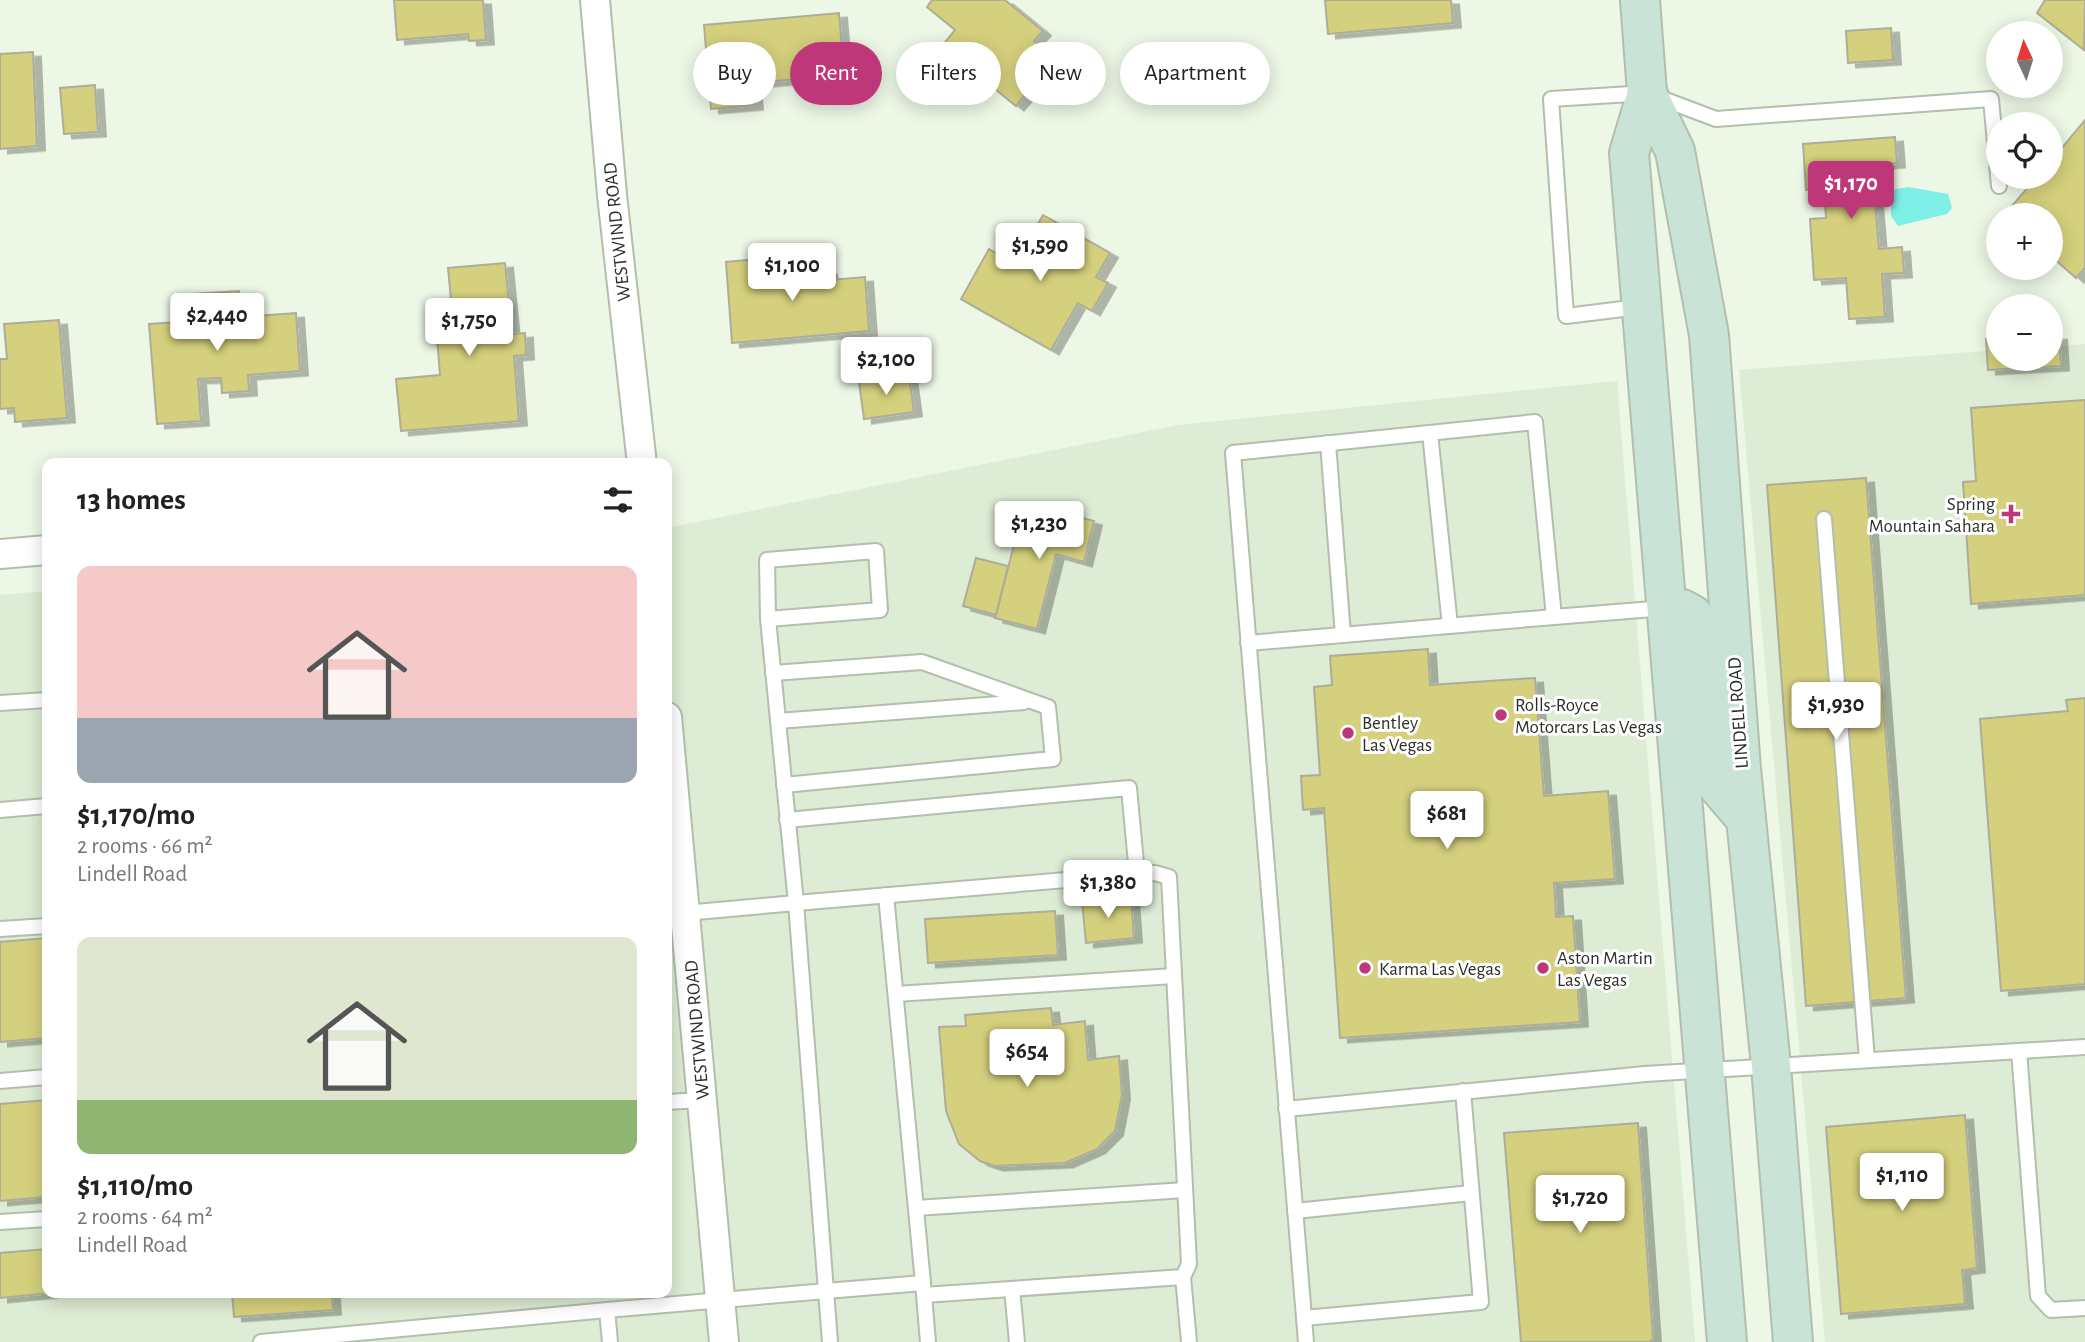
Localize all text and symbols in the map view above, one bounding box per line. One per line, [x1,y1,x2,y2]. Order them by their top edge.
north arrow [1986,21,2063,98]
map controls [1986,21,2063,371]
chip: Buy [693,42,776,105]
chip: Rent [790,42,882,105]
chip: Filters [896,42,1001,105]
chip: New [1015,42,1106,105]
chip: Apartment [1120,42,1270,105]
button: locate [1986,112,2063,189]
street label: WESTWIND ROAD [601,161,634,302]
pin: $1,170 [1794,162,1908,221]
text: $1,170 [1824,172,1878,195]
button: + [1986,203,2063,280]
pin: $1,590 [983,224,1097,283]
text: $1,590 [1012,234,1068,257]
pin: $1,100 [735,244,849,303]
text: $1,100 [764,254,820,277]
pin: $2,440 [160,294,274,353]
button: − [1986,294,2063,371]
pin: $1,750 [412,298,526,358]
text: $2,440 [186,304,248,327]
text: $1,750 [441,309,497,332]
pin: $2,100 [829,338,943,397]
text: $2,100 [857,348,915,371]
icon: filters [599,481,637,519]
text: 13 homes [77,485,186,515]
place label: Spring Mountain Sahara [1869,495,1996,536]
pin: $1,230 [982,502,1096,561]
marker: Spring Mountain Sahara [2001,504,2021,524]
text: $1,230 [1011,512,1067,535]
icon: home [294,612,420,738]
street label: LINDELL ROAD [1725,656,1752,769]
pin: $1,930 [1779,682,1893,742]
text: $1,930 [1808,693,1864,716]
place label: Rolls-Royce Motorcars Las Vegas [1515,696,1662,737]
marker: Rolls-Royce Motorcars Las Vegas [1493,707,1509,723]
place label: Bentley Las Vegas [1362,714,1432,755]
marker: Bentley Las Vegas [1340,725,1356,741]
pin: $681 [1406,792,1488,851]
text: $1,170/mo [77,800,195,830]
text: $681 [1426,802,1468,825]
text: 2 rooms · 66 m² [77,835,213,858]
pin: $1,380 [1051,860,1165,920]
text: Lindell Road [77,863,187,886]
text: $1,380 [1079,871,1137,894]
place label: Aston Martin Las Vegas [1557,949,1653,990]
street label: WESTWIND ROAD [682,959,713,1100]
marker: Karma Las Vegas [1357,960,1373,976]
place label: Karma Las Vegas [1379,960,1501,979]
marker: Aston Martin Las Vegas [1535,960,1551,976]
icon: home [294,983,420,1109]
pin: $654 [986,1030,1068,1089]
text: $654 [1006,1040,1048,1063]
pin: $1,110 [1845,1154,1959,1213]
text: $1,110 [1876,1164,1928,1187]
text: $1,110/mo [77,1171,193,1201]
pin: $1,720 [1523,1176,1637,1235]
text: $1,720 [1552,1186,1608,1209]
text: 2 rooms · 64 m² [77,1206,213,1229]
text: Lindell Road [77,1234,187,1257]

